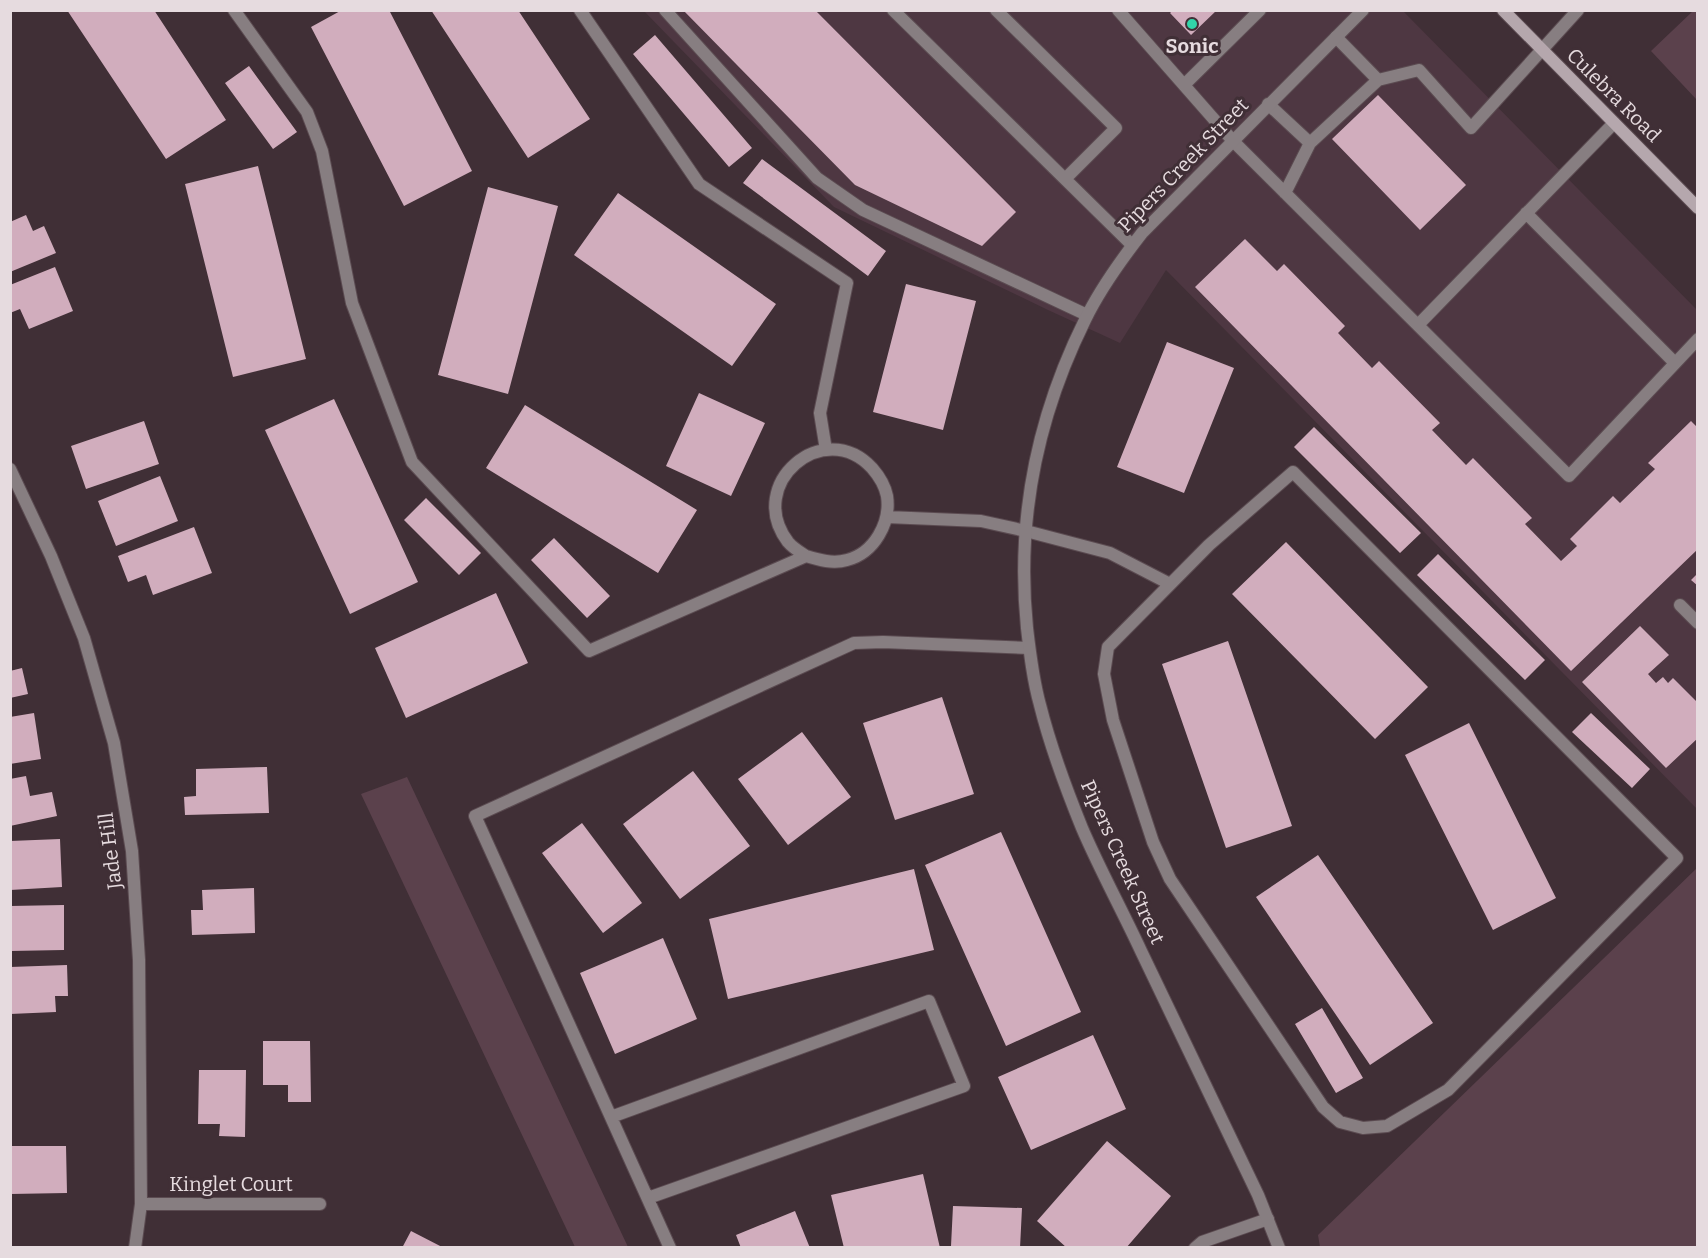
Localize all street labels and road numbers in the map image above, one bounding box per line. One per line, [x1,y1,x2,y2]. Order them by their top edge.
street label: Culebra Road [1562,43,1666,147]
street label: Pipers Creek Street [1113,93,1253,237]
street label: Pipers Creek Street [1076,776,1170,948]
street label: Jade Hill [93,811,127,892]
street label: Kinglet Court [169,1172,293,1196]

